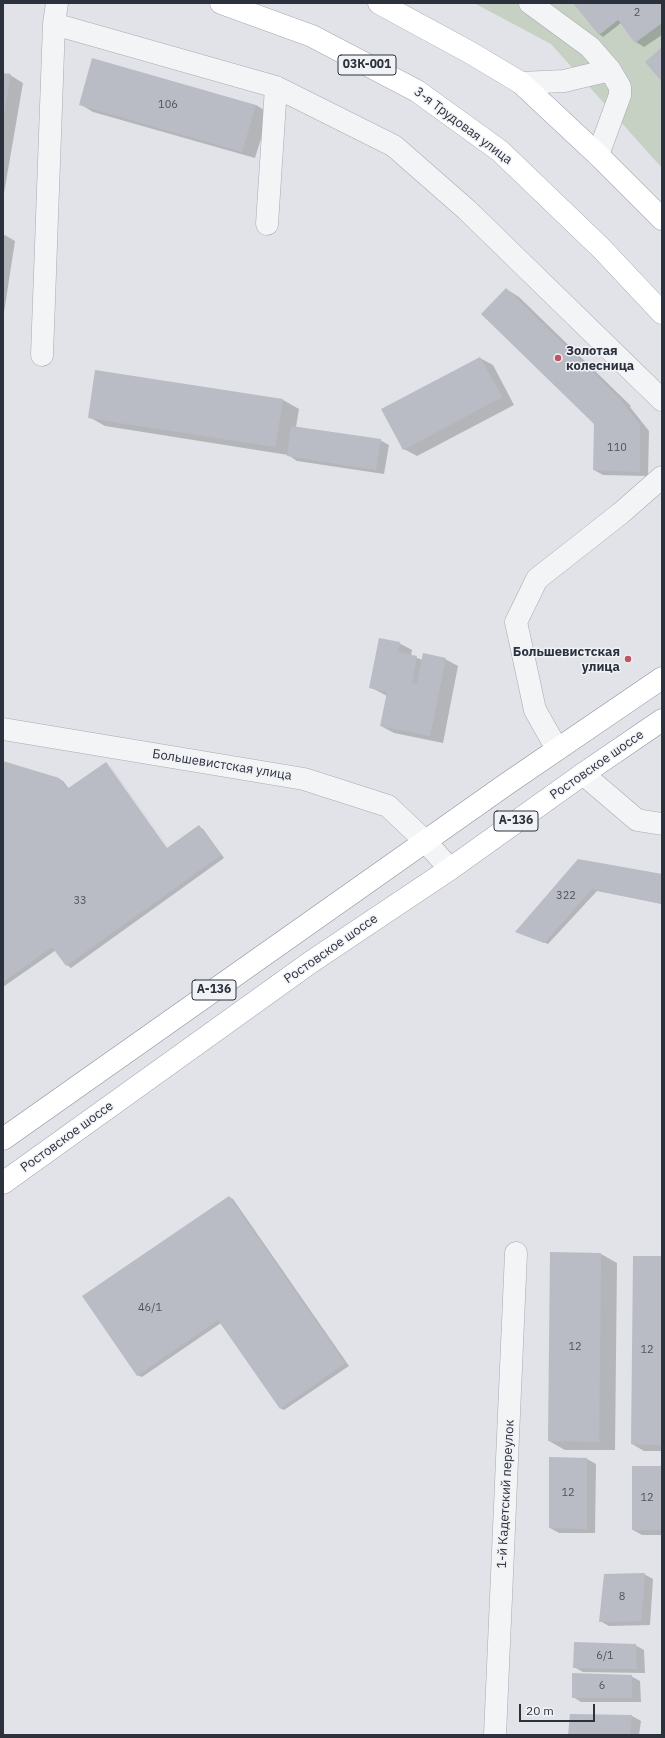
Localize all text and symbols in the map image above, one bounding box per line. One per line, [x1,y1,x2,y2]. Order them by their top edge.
house number: 2 [634,6,640,20]
road number: 03К-001 [338,55,396,75]
street label: 3-я Трудовая улица [411,84,515,168]
house number: 106 [158,98,178,112]
place label: Золотая колесница [566,343,634,374]
marker: Золотая колесница [553,353,563,363]
house number: 110 [607,441,627,455]
place label: Большевистская улица [513,644,620,675]
marker: Большевистская улица [623,654,633,664]
street label: Ростовское шоссе [547,727,647,803]
street label: Большевистская улица [151,746,293,784]
road number: А-136 [494,811,538,831]
house number: 322 [556,889,576,903]
house number: 33 [73,894,87,908]
street label: Ростовское шоссе [281,911,381,987]
road number: А-136 [192,980,236,1000]
street label: Ростовское шоссе [18,1098,116,1176]
house number: 46/1 [138,1301,162,1315]
house number: 12 [568,1340,582,1354]
house number: 12 [640,1343,654,1357]
street label: 1-й Кадетский переулок [494,1419,518,1569]
house number: 12 [561,1486,575,1500]
house number: 12 [640,1491,654,1505]
house number: 8 [619,1590,625,1604]
house number: 6/1 [596,1649,614,1663]
house number: 6 [599,1679,605,1693]
scale bar [521,1696,597,1722]
text: 20 m [526,1703,554,1718]

